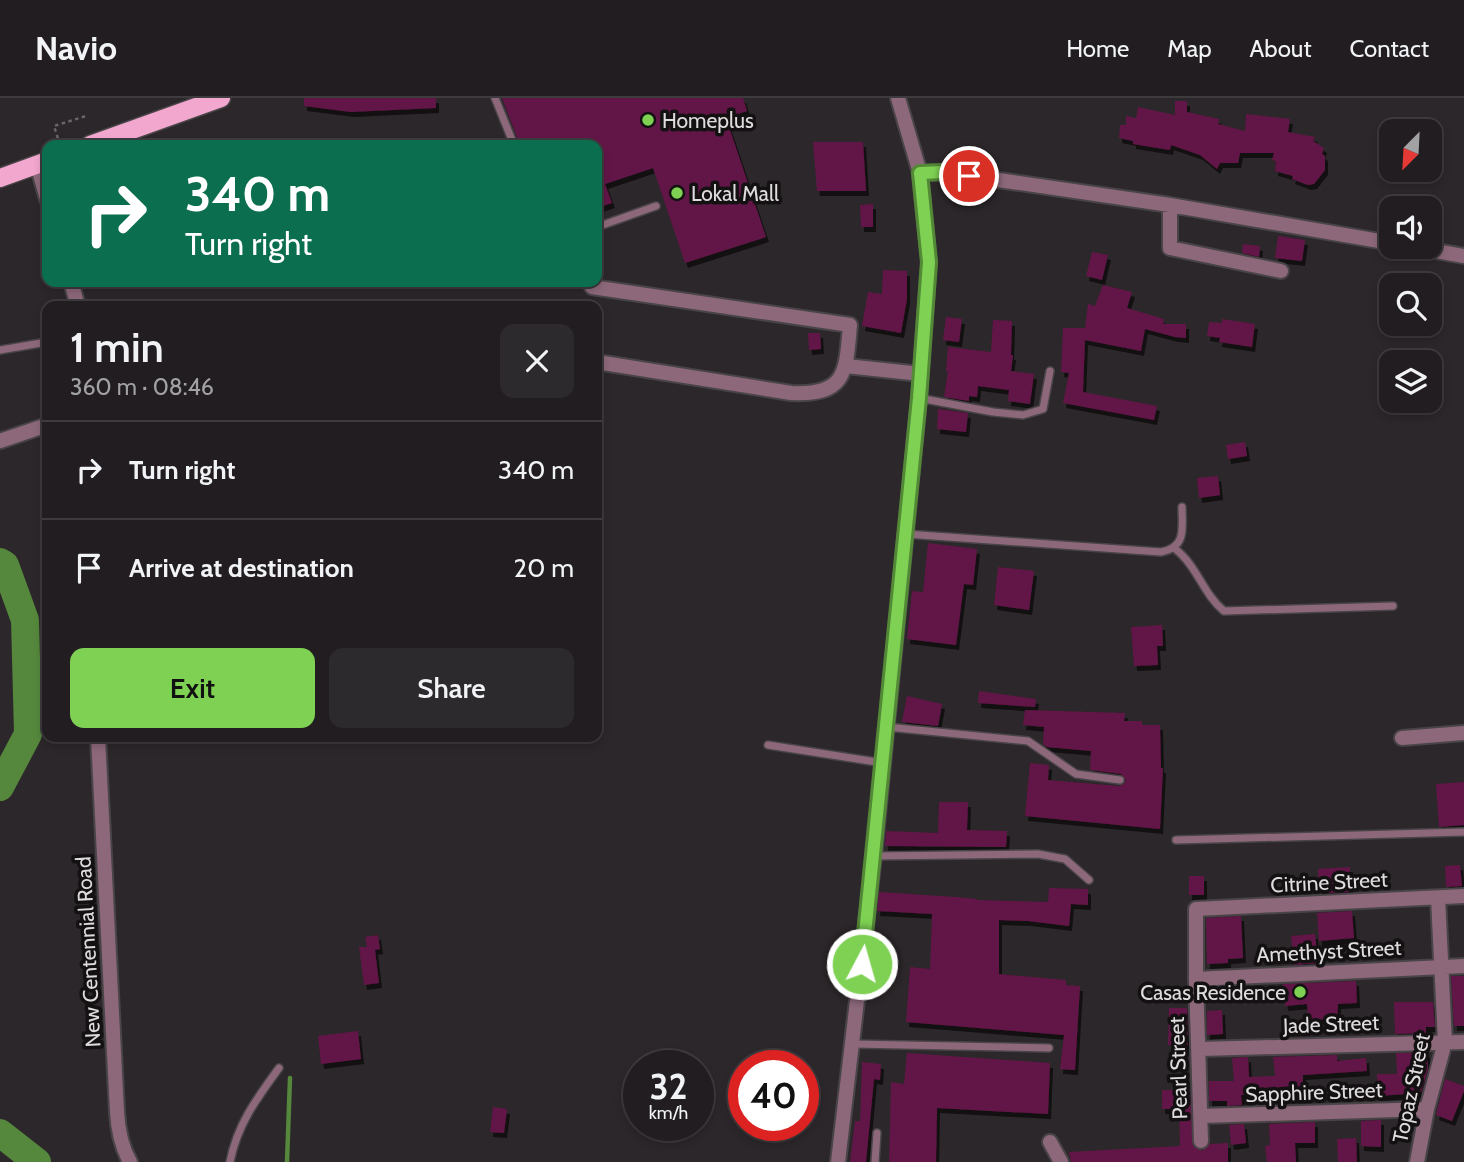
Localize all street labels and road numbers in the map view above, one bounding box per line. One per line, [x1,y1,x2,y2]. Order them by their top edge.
street label: New Centennial Road [71,856,105,1048]
street label: Citrine Street [1270,866,1388,898]
street label: Amethyst Street [1256,935,1402,967]
street label: Jade Street [1281,1010,1380,1038]
street label: Pearl Street [1164,1016,1192,1120]
street label: Topaz Street [1387,1031,1435,1145]
street label: Sapphire Street [1245,1077,1383,1107]

